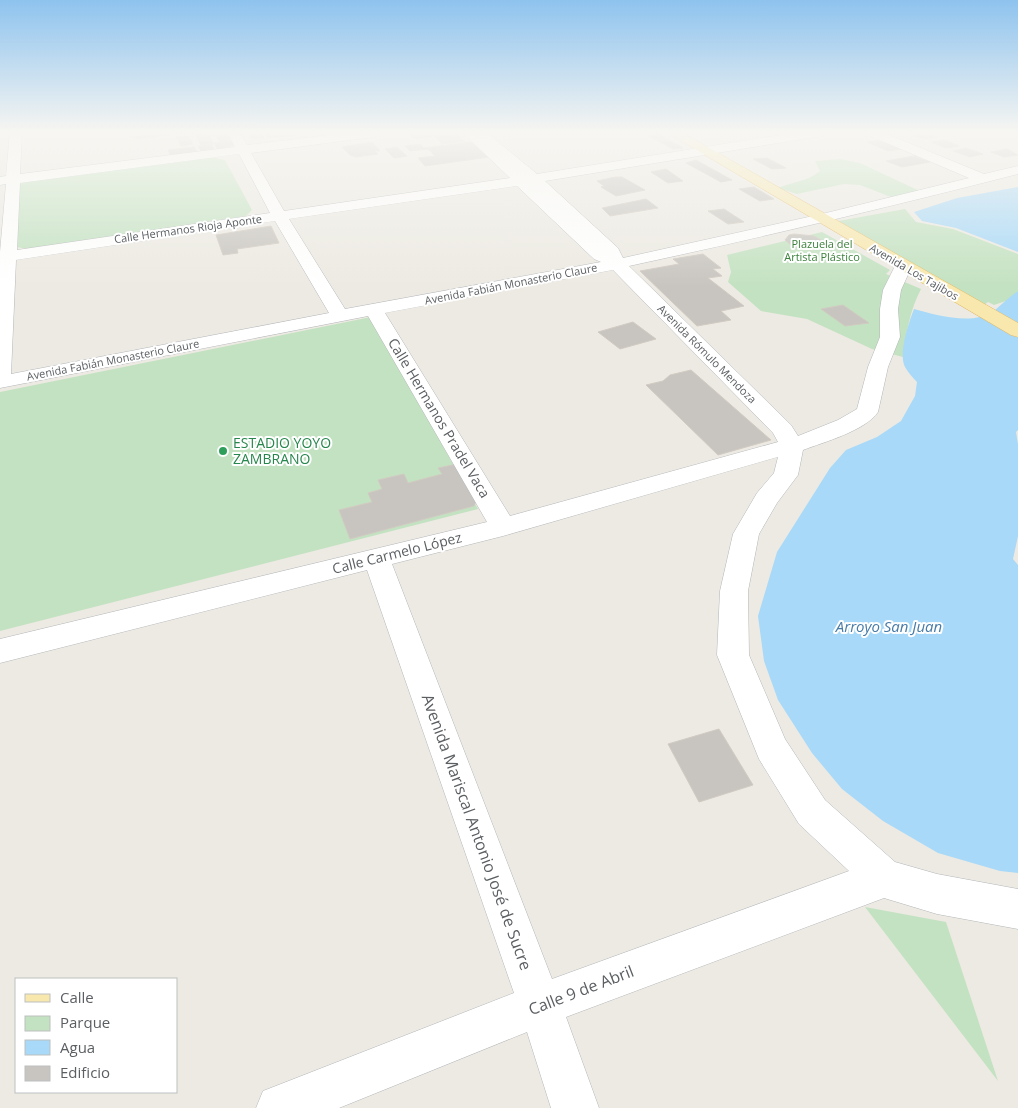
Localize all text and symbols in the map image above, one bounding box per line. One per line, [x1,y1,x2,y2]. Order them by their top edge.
street label: Calle Hermanos Rioja Aponte [113,211,263,246]
park label: Plazuela del Artista Plástico [784,236,860,264]
street label: Avenida Los Tajibos [867,240,962,303]
street label: Avenida Fabián Monasterio Claure [423,259,599,308]
street label: Avenida Rómulo Mendoza [655,301,760,406]
street label: Calle Hermanos Pradel Vaca [384,334,495,501]
street label: Avenida Fabián Monasterio Claure [25,335,201,384]
place label: ESTADIO YOYO ZAMBRANO [233,433,331,468]
marker: ESTADIO YOYO ZAMBRANO [217,445,229,457]
street label: Calle Carmelo López [330,527,464,578]
water label: Arroyo San Juan [835,616,942,636]
street label: Avenida Mariscal Antonio José de Sucre [417,691,537,973]
street label: Calle 9 de Abril [525,960,637,1020]
legend [15,978,178,1093]
text: Calle [60,987,94,1007]
text: Parque [60,1012,110,1032]
text: Agua [60,1037,95,1057]
text: Edificio [60,1062,110,1082]

